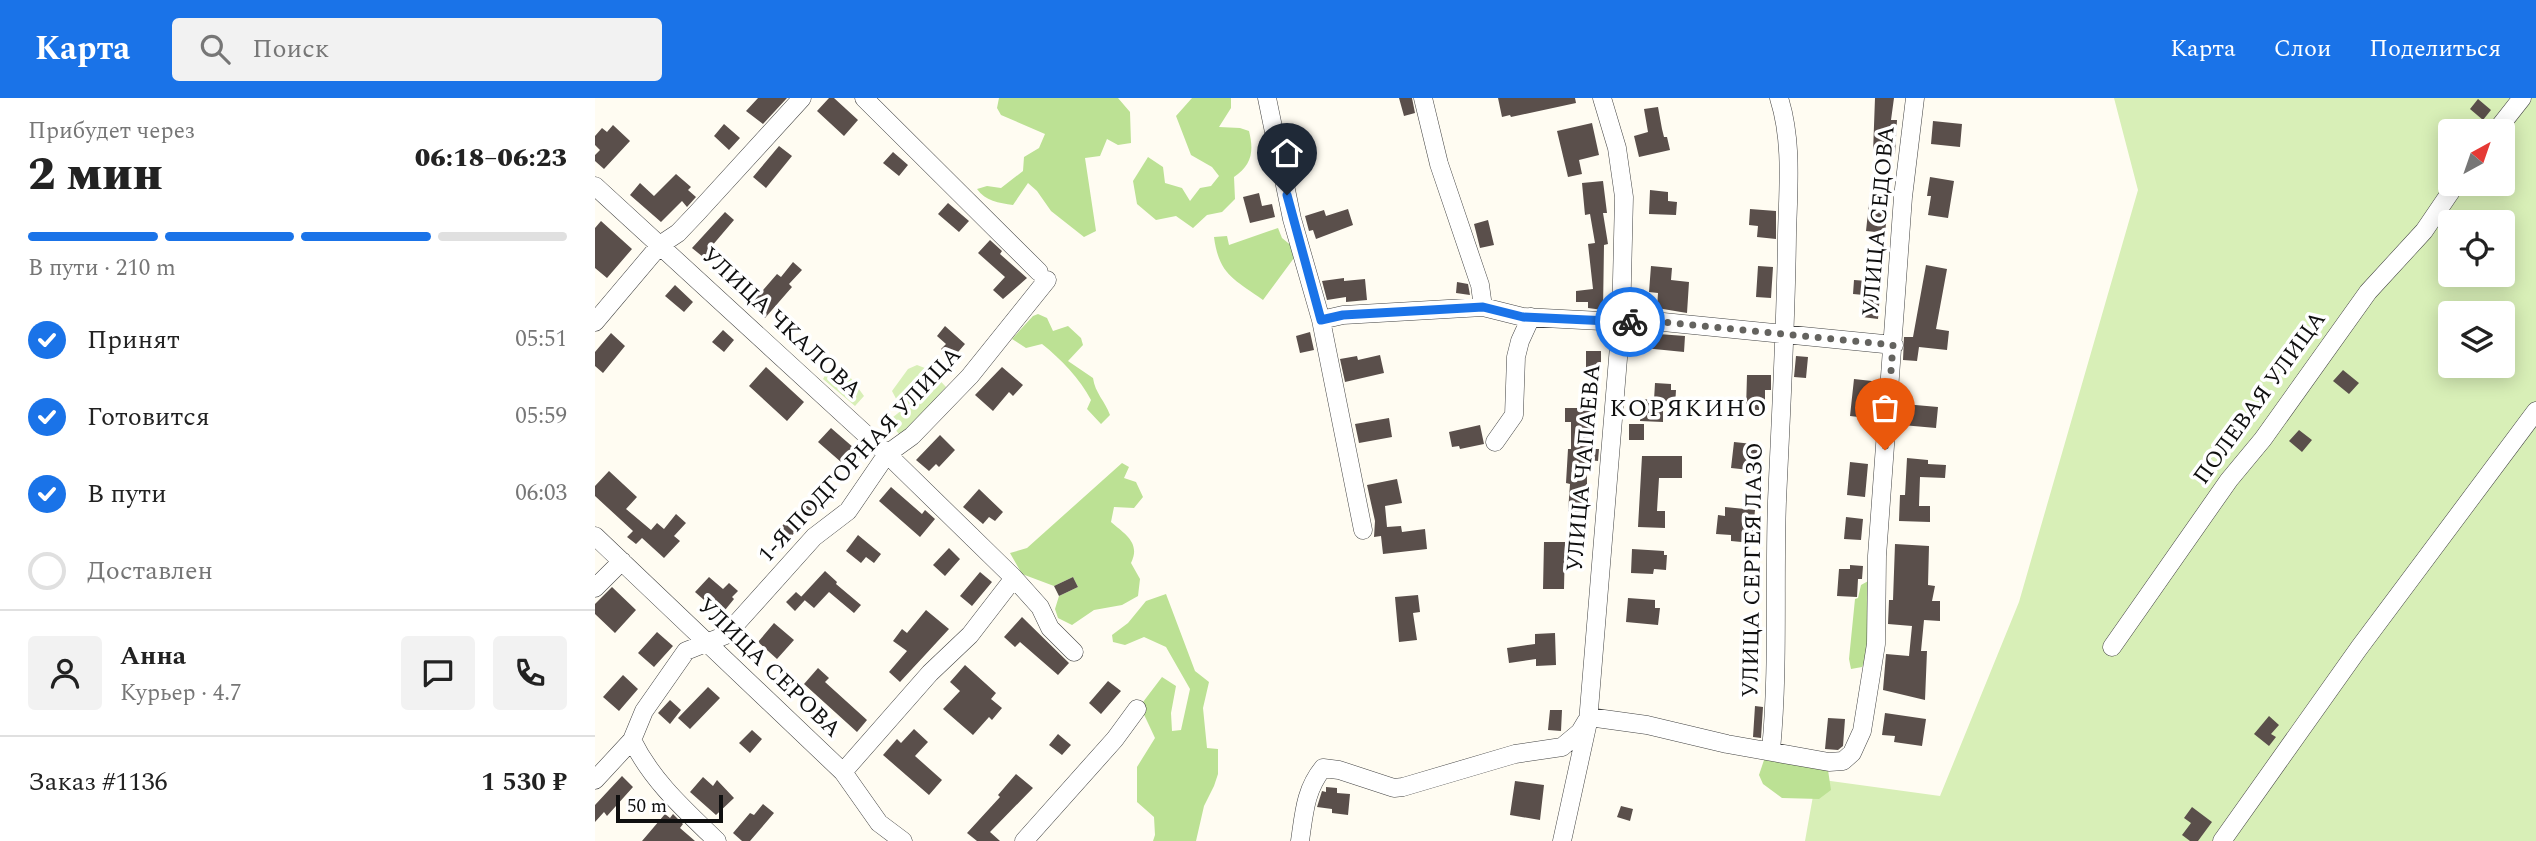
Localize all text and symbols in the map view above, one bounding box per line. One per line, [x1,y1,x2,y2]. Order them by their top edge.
search box [172,18,662,81]
text: Карта [35,24,130,74]
text: Поиск [252,29,329,69]
icon: search [196,30,234,68]
text: Карта [2170,31,2236,67]
text: Слои [2274,31,2331,67]
text: Поделиться [2369,31,2501,67]
text: Прибудет через [28,114,195,149]
north arrow [2438,119,2515,196]
map controls [2438,119,2515,378]
pin [1257,123,1317,195]
street label: УЛИЦА СЕДОВА [1853,124,1905,318]
icon: home [1268,134,1306,172]
text: 06:18–06:23 [415,138,567,178]
text: 2 мин [28,140,163,210]
button: locate [2438,210,2515,287]
street label: УЛИЦА ЧКАЛОВА [693,239,869,407]
text: В пути · 210 m [28,251,176,286]
courier [1595,287,1665,357]
button: layers [2438,301,2515,378]
icon: bike [1611,303,1649,341]
street label: ПОЛЕВАЯ УЛИЦА [2185,304,2335,492]
text: Принят [87,320,180,360]
icon: check [28,321,66,359]
text: 05:51 [515,322,567,357]
street label: 1-Я ПОДГОРНАЯ УЛИЦА [750,339,970,571]
street label: УЛИЦА ЧАПАЕВА [1557,363,1611,573]
pin [1855,378,1915,450]
icon: bag [1866,389,1904,427]
district label: КОРЯКИНО [1609,391,1769,427]
text: Готовится [87,397,210,437]
icon: check [28,398,66,436]
text: 05:59 [515,399,567,434]
street label: УЛИЦА СЕРГЕЯ ЛАЗО [1733,442,1773,698]
text: В пути [87,474,167,514]
icon: check [28,475,66,513]
text: 06:03 [515,476,567,511]
text: Доставлен [87,551,213,591]
street label: УЛИЦА СЕРОВА [689,590,849,746]
button: person [28,636,102,710]
text: Анна [120,636,186,676]
button: chat [401,636,475,710]
button: phone [493,636,567,710]
text: Курьер · 4.7 [120,676,242,711]
text: Заказ #1136 [28,762,167,802]
text: 1 530 ₽ [481,762,567,802]
scale bar [616,792,723,824]
text: 50 m [627,792,667,821]

